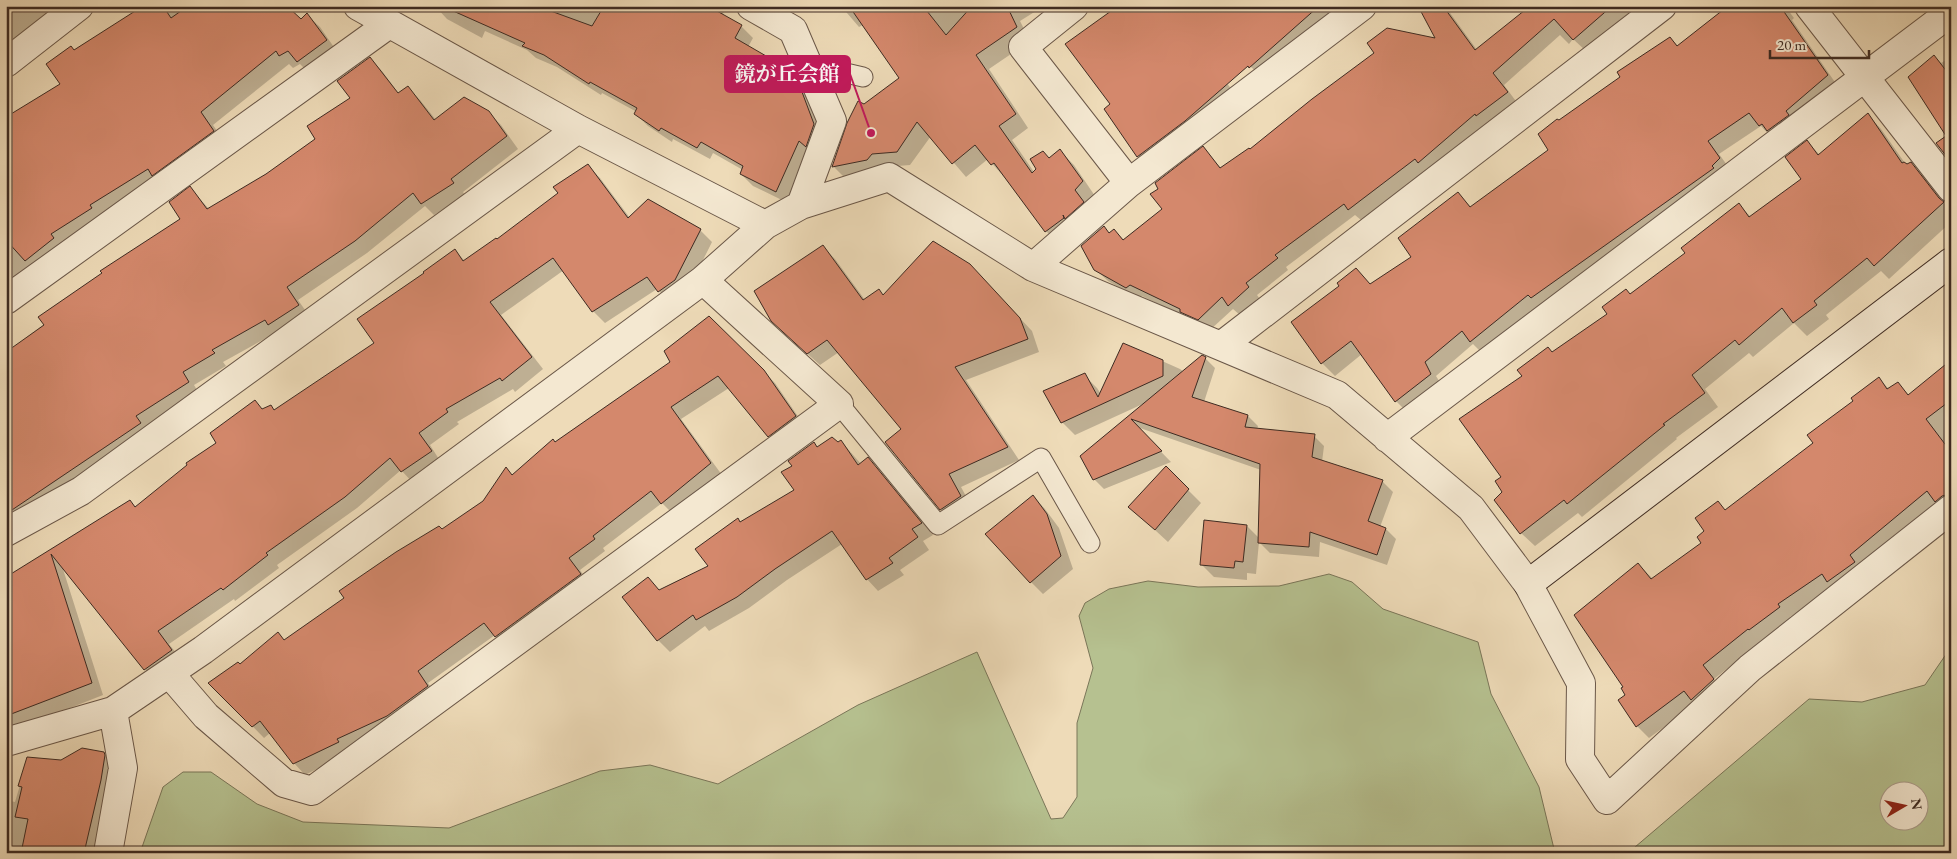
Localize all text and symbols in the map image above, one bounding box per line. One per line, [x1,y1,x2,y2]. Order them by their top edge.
scale bar [1770,28,1868,60]
text: 20 m [1777,35,1806,54]
callout: 鏡が丘会館 [725,56,850,92]
text: 鏡が丘会館 [735,60,840,87]
north arrow [1880,782,1930,832]
text: N [1907,797,1927,812]

